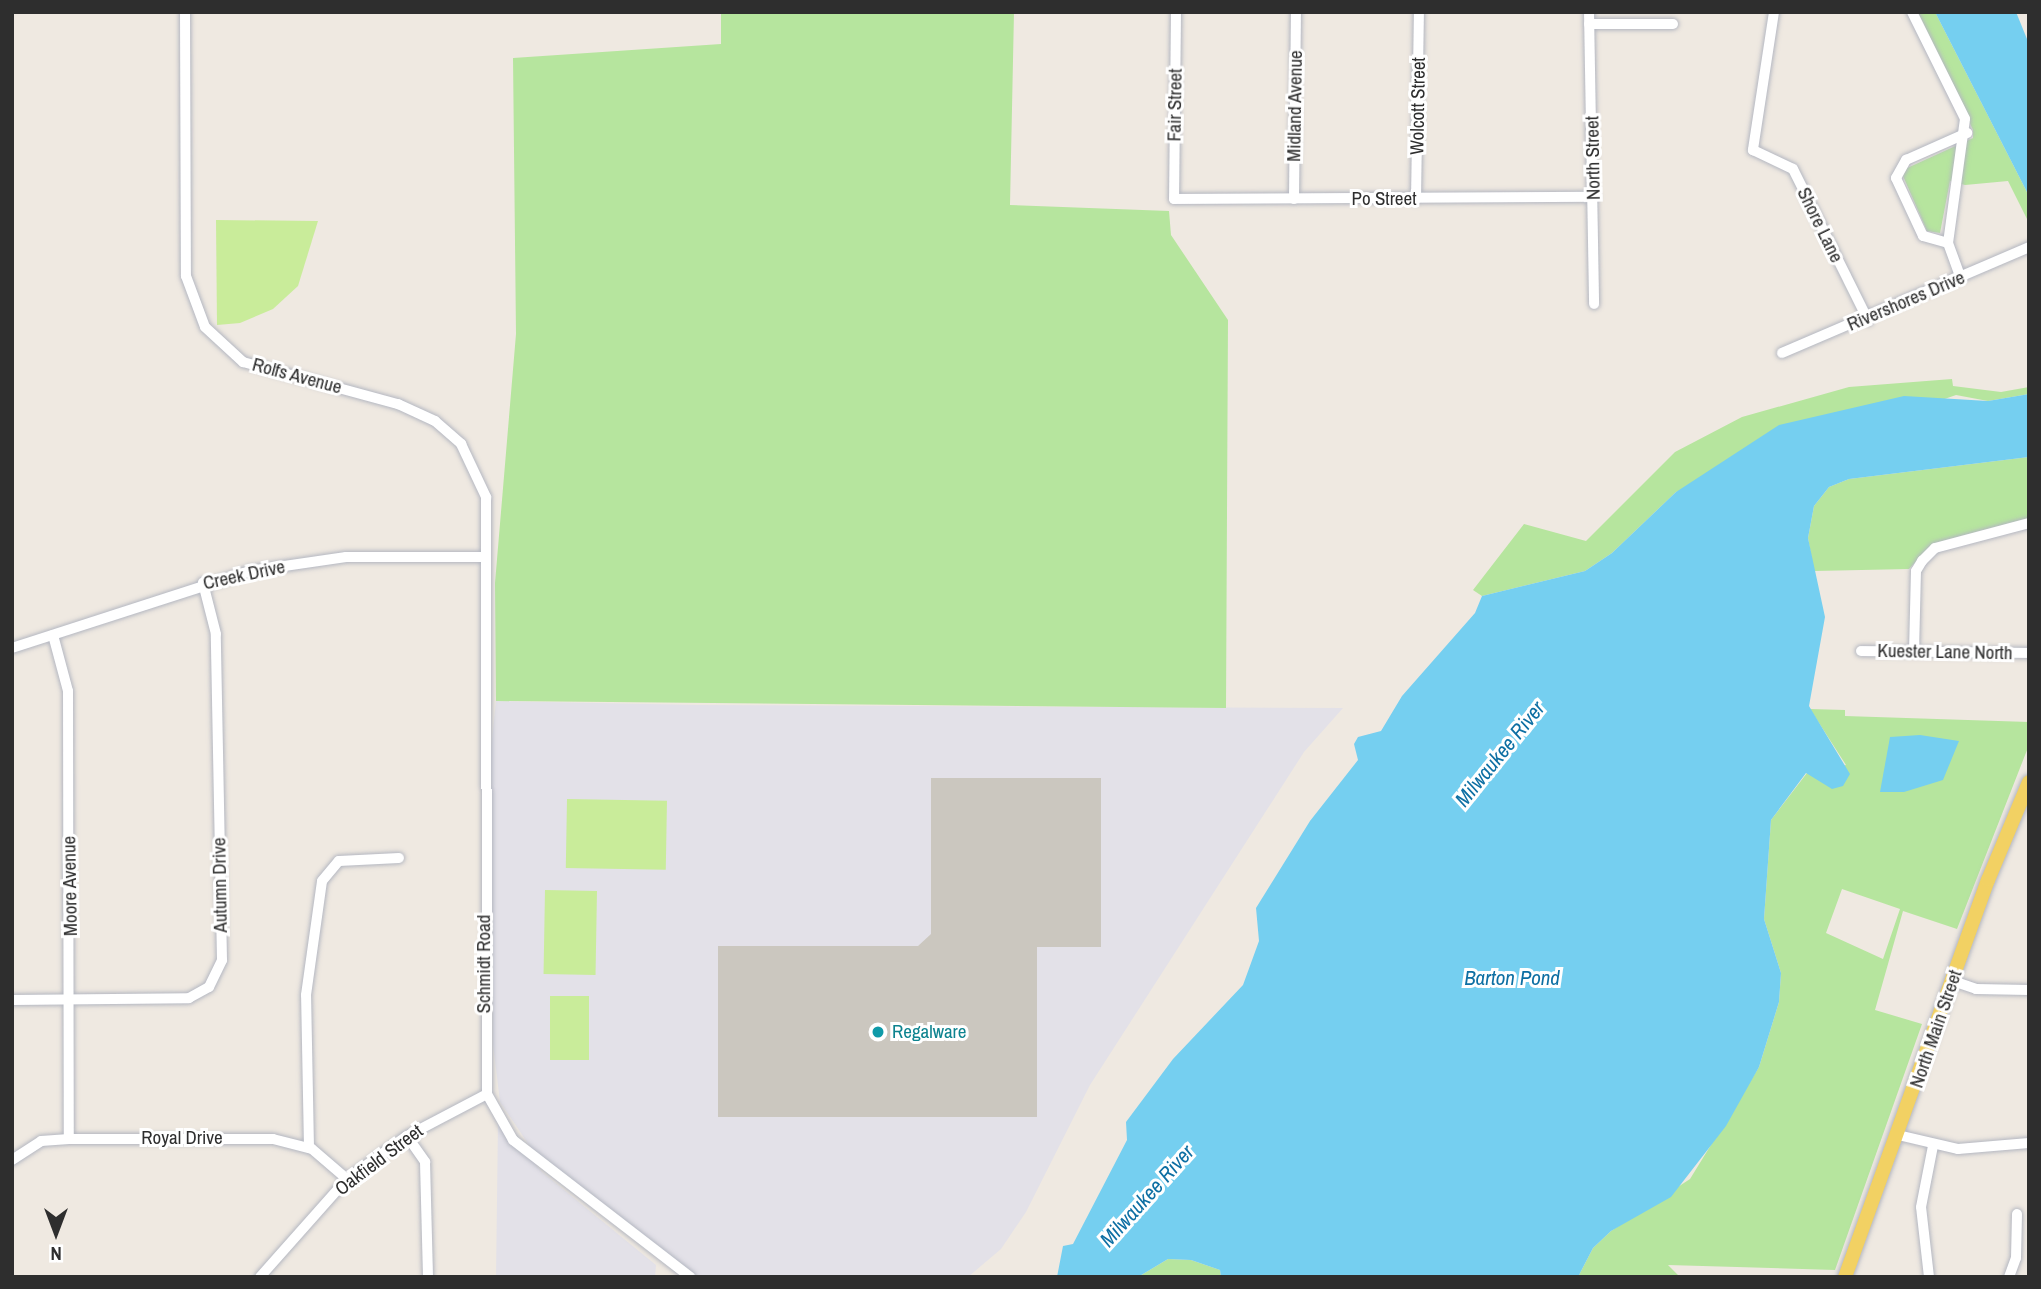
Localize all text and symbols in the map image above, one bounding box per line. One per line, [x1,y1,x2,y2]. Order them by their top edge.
street label: Midland Avenue [1283,50,1307,162]
street label: Wolcott Street [1406,57,1430,155]
street label: Fair Street [1163,68,1187,142]
street label: North Street [1581,116,1605,200]
street label: Shore Lane [1792,184,1848,266]
street label: Po Street [1352,188,1416,210]
street label: Rivershores Drive [1844,266,1968,336]
street label: Rolfs Avenue [249,353,345,399]
street label: Creek Drive [201,555,287,595]
street label: Kuester Lane North [1877,639,2013,665]
water label: Milwaukee River [1450,696,1550,812]
street label: Moore Avenue [58,835,82,937]
street label: Autumn Drive [208,837,232,933]
street label: Schmidt Road [473,915,495,1013]
water label: Barton Pond [1464,965,1560,991]
street label: North Main Street [1905,967,1967,1091]
place label: Regalware [892,1021,966,1043]
marker: Regalware [870,1024,886,1040]
street label: Oakfield Street [331,1120,427,1200]
street label: Royal Drive [141,1127,223,1149]
water label: Milwaukee River [1095,1140,1199,1252]
north arrow [21,1198,91,1268]
text: N [50,1241,62,1267]

